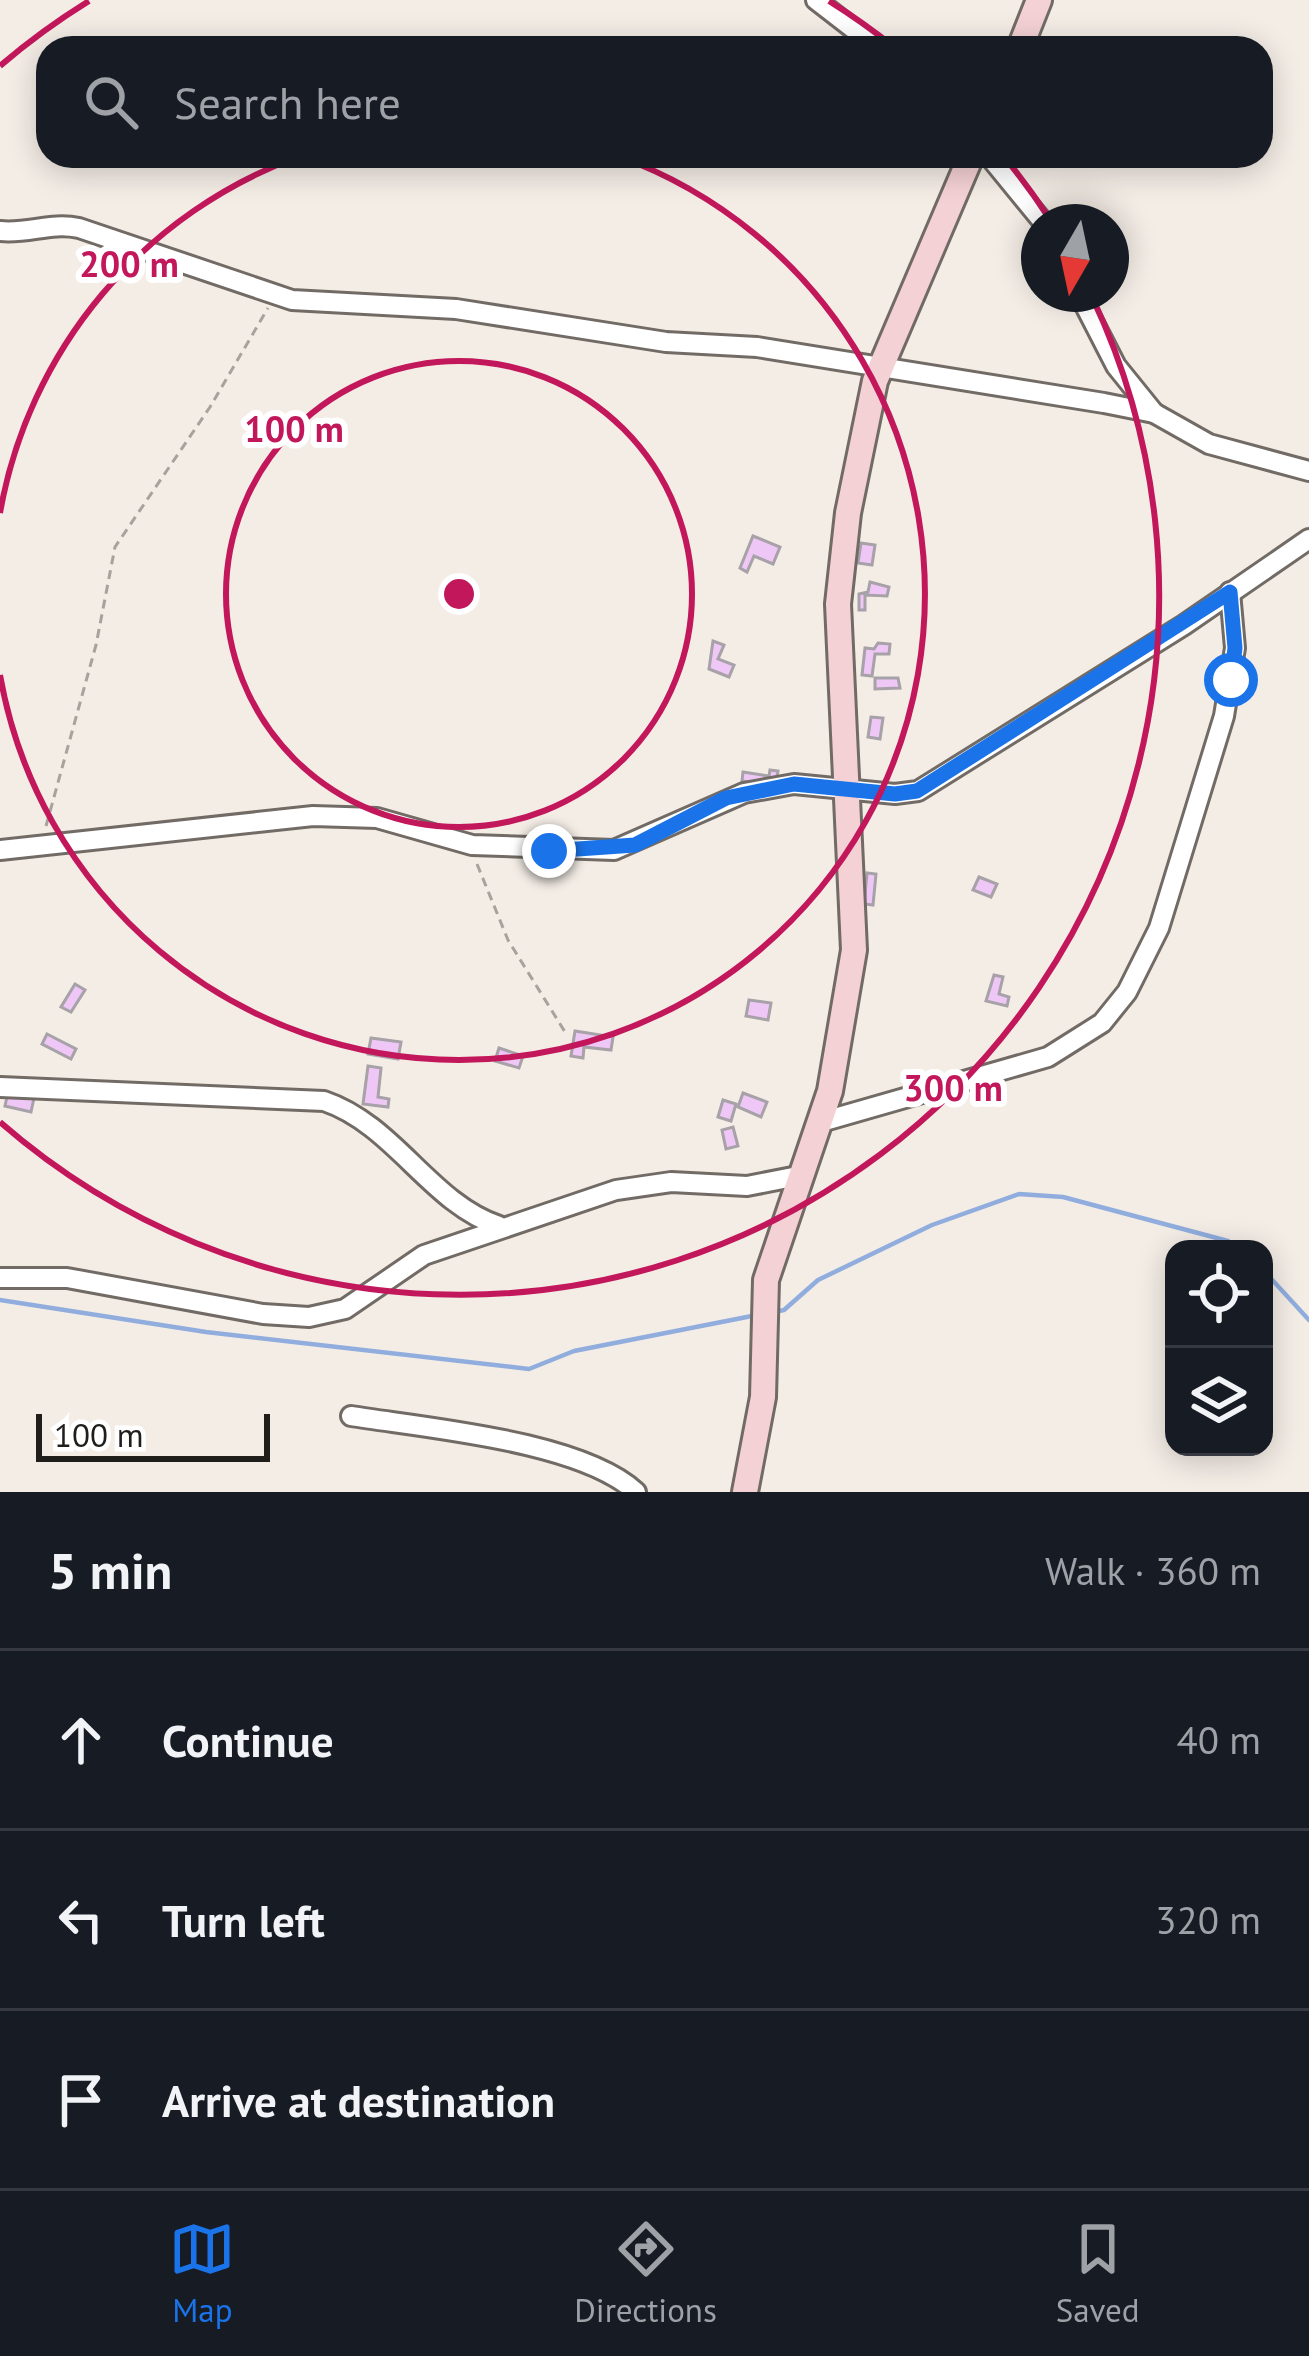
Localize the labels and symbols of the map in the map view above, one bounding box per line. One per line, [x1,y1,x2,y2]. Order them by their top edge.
north arrow [1021,204,1129,312]
text: 200 m [79,240,179,287]
text: 100 m [244,405,344,452]
centre of rings [438,573,480,615]
route start [1204,653,1258,707]
route end [522,824,576,878]
text: 300 m [903,1064,1003,1111]
scale bar [36,1408,270,1461]

